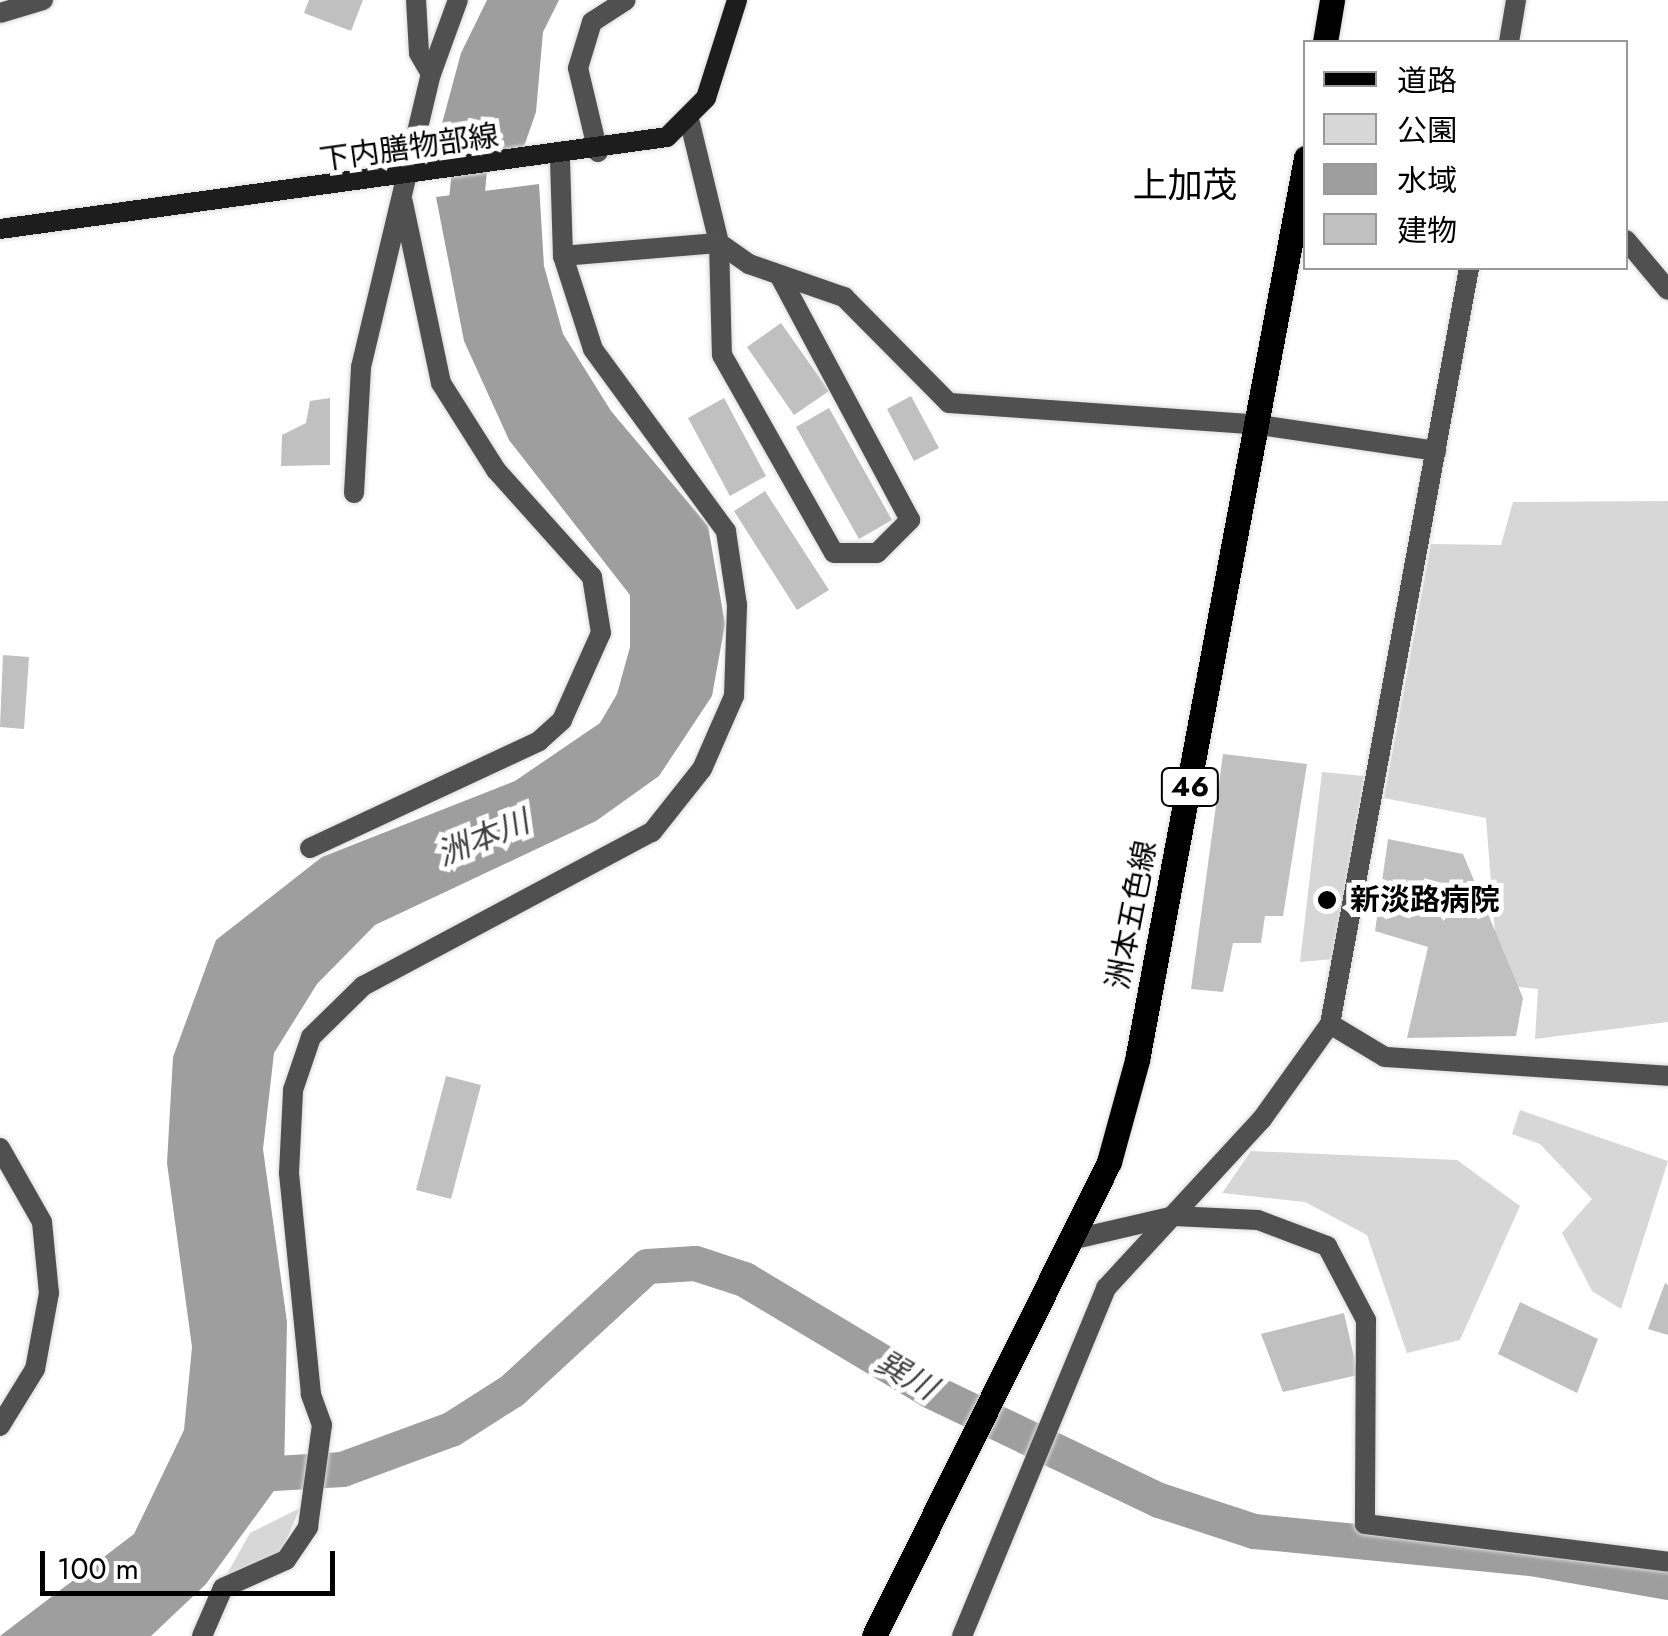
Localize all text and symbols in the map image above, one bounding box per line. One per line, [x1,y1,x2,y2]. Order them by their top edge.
legend [1303,40,1628,270]
text: 道路 [1397,59,1457,102]
text: 公園 [1397,109,1457,152]
street label: 下内膳物部線 [317,118,501,178]
text: 水域 [1397,159,1457,202]
district label: 上加茂 [1133,164,1237,206]
text: 建物 [1397,209,1457,252]
road number: 46 [1160,764,1220,810]
water label: 洲本川 [431,802,535,874]
street label: 洲本五色線 [1100,838,1164,992]
place label: 新淡路病院 [1350,882,1500,918]
marker: 新淡路病院 [1314,887,1340,913]
water label: 巽川 [869,1342,943,1408]
scale bar [45,1531,340,1593]
text: 100 m [57,1547,139,1590]

